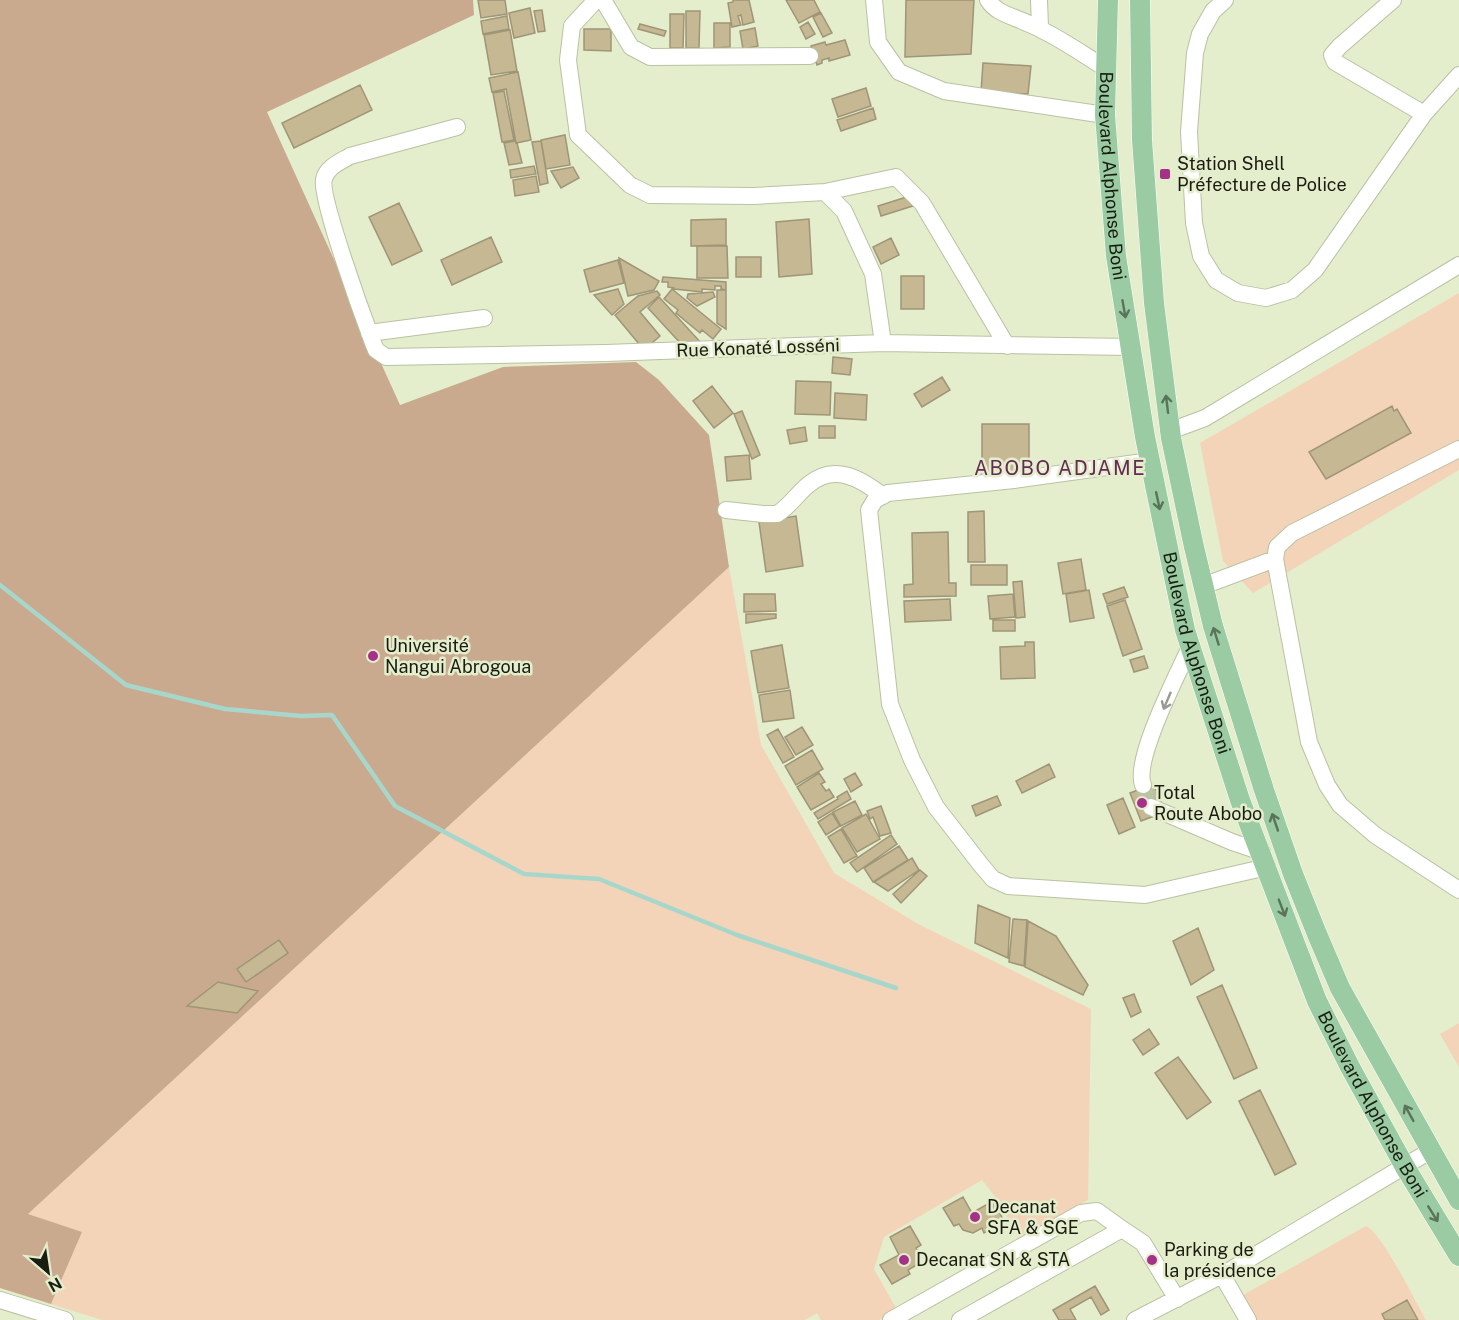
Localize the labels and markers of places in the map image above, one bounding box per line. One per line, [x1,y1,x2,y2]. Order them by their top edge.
place label: Station Shell Préfecture de Police [1177,153,1347,195]
marker: Station Shell Préfecture de Police [1158,167,1172,181]
place label: Université Nangui Abrogoua [385,635,531,677]
marker: Université Nangui Abrogoua [366,649,380,663]
place label: Total Route Abobo [1154,782,1262,824]
marker: Total Route Abobo [1135,796,1149,810]
place label: Decanat SFA & SGE [987,1196,1079,1238]
marker: Decanat SFA & SGE [968,1210,982,1224]
place label: Parking de la présidence [1164,1239,1276,1281]
place label: Decanat SN & STA [916,1249,1071,1270]
marker: Decanat SN & STA [897,1253,911,1267]
marker: Parking de la présidence [1145,1253,1159,1267]

